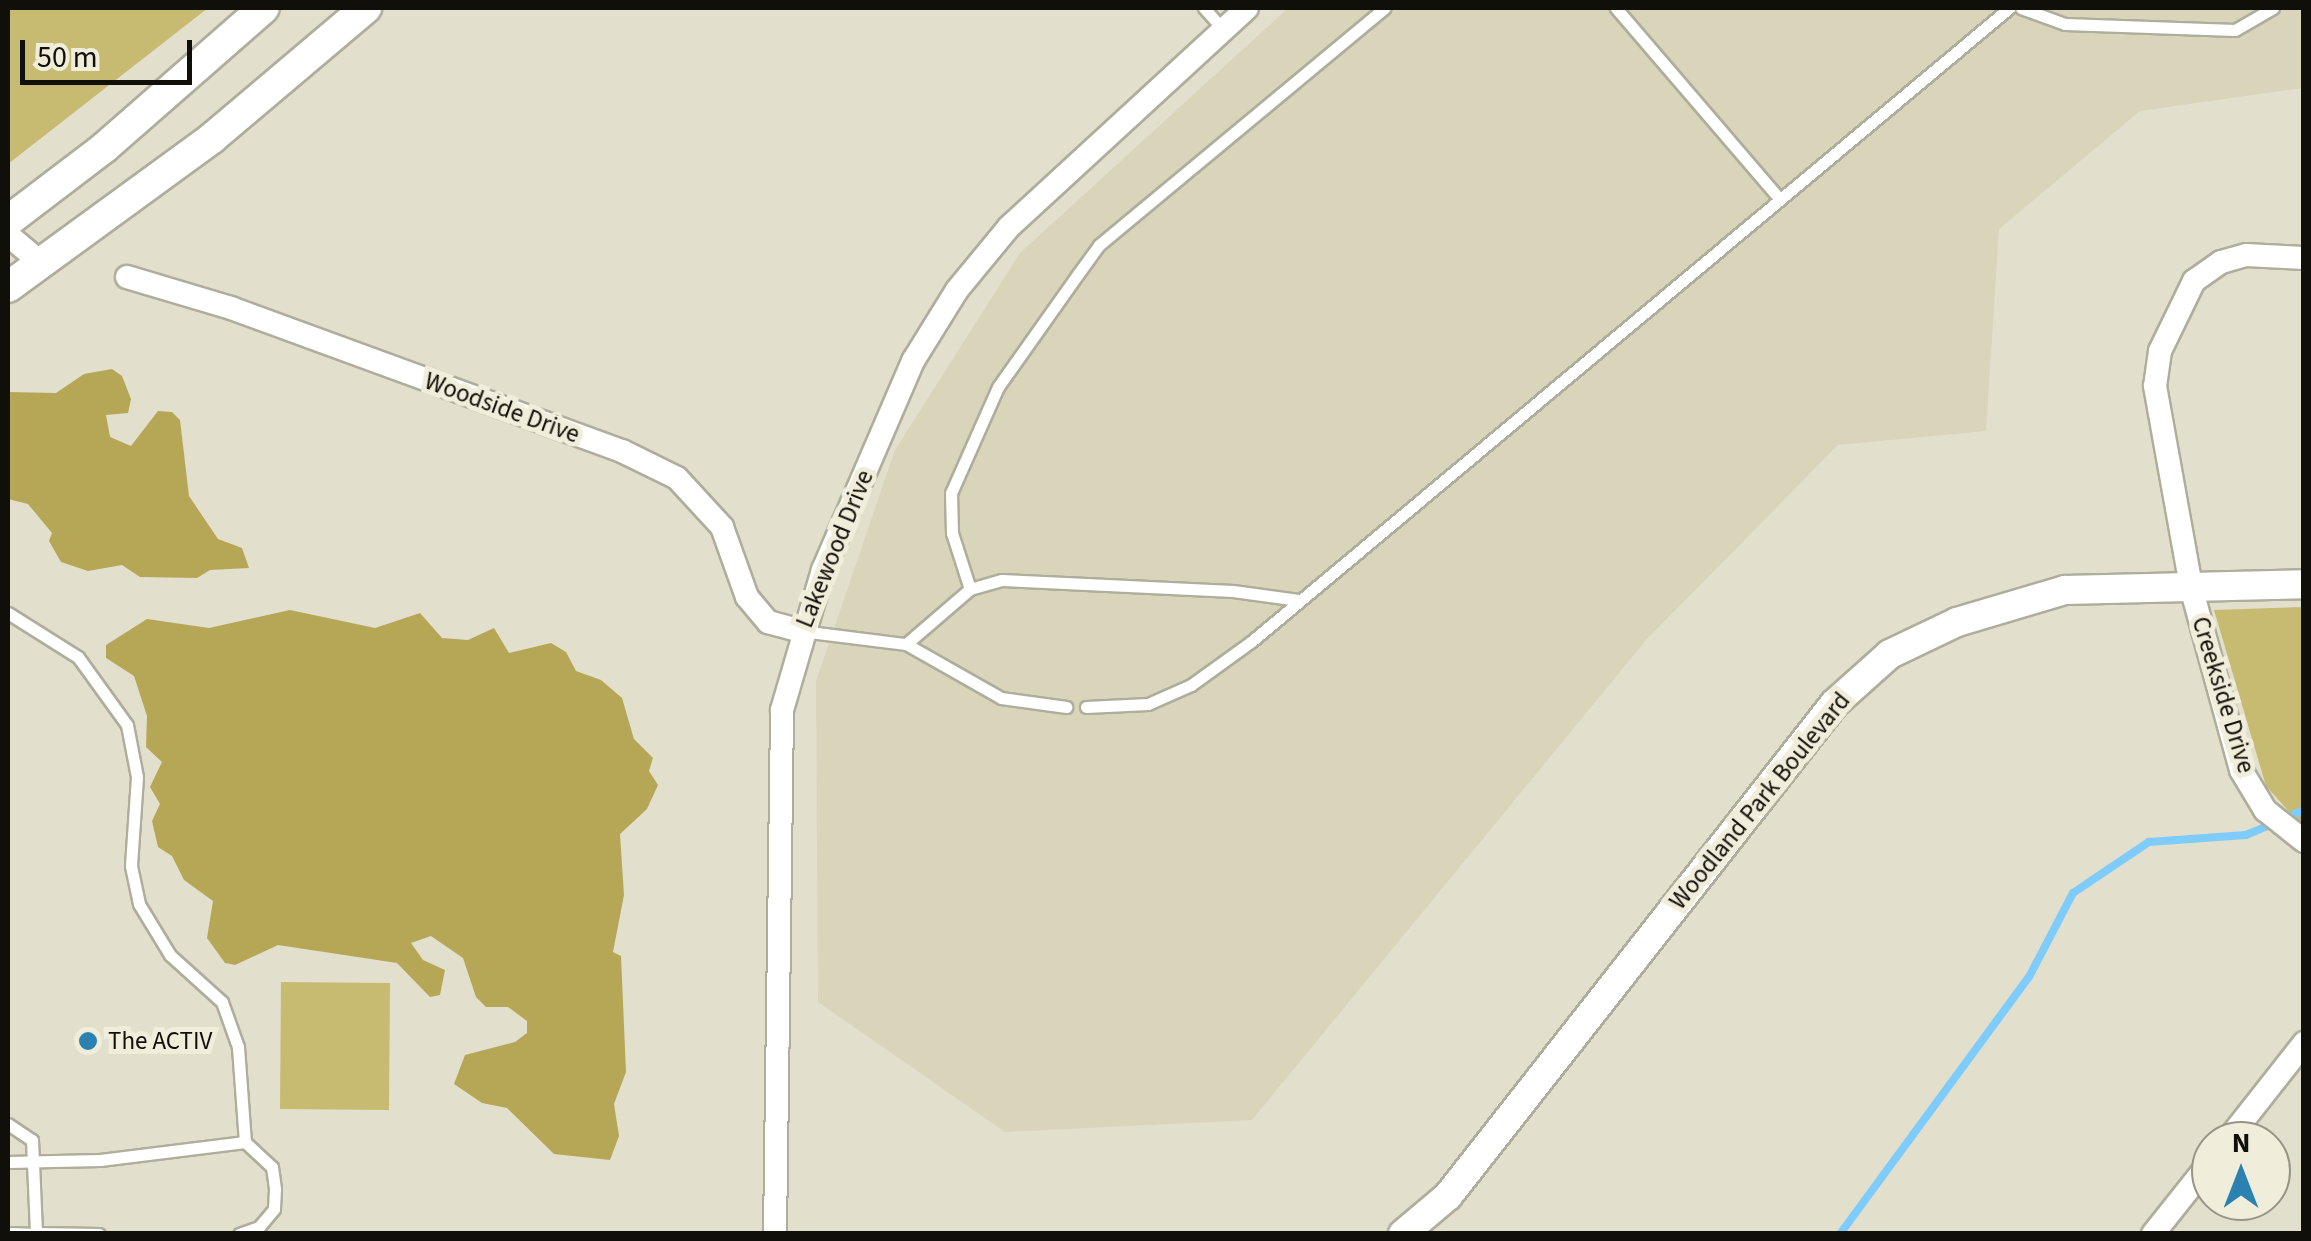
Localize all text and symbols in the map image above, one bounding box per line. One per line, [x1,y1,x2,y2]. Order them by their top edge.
scale bar [25,20,198,82]
text: 50 m [37,36,98,79]
street label: Woodside Drive [420,366,584,450]
street label: Lakewood Drive [790,466,880,632]
street label: Creekside Drive [2185,613,2261,777]
street label: Woodland Park Boulevard [1663,686,1857,916]
place label: The ACTIV [108,1026,212,1056]
marker: The ACTIV [77,1030,99,1052]
north arrow [2191,1121,2291,1221]
text: N [2232,1123,2250,1163]

